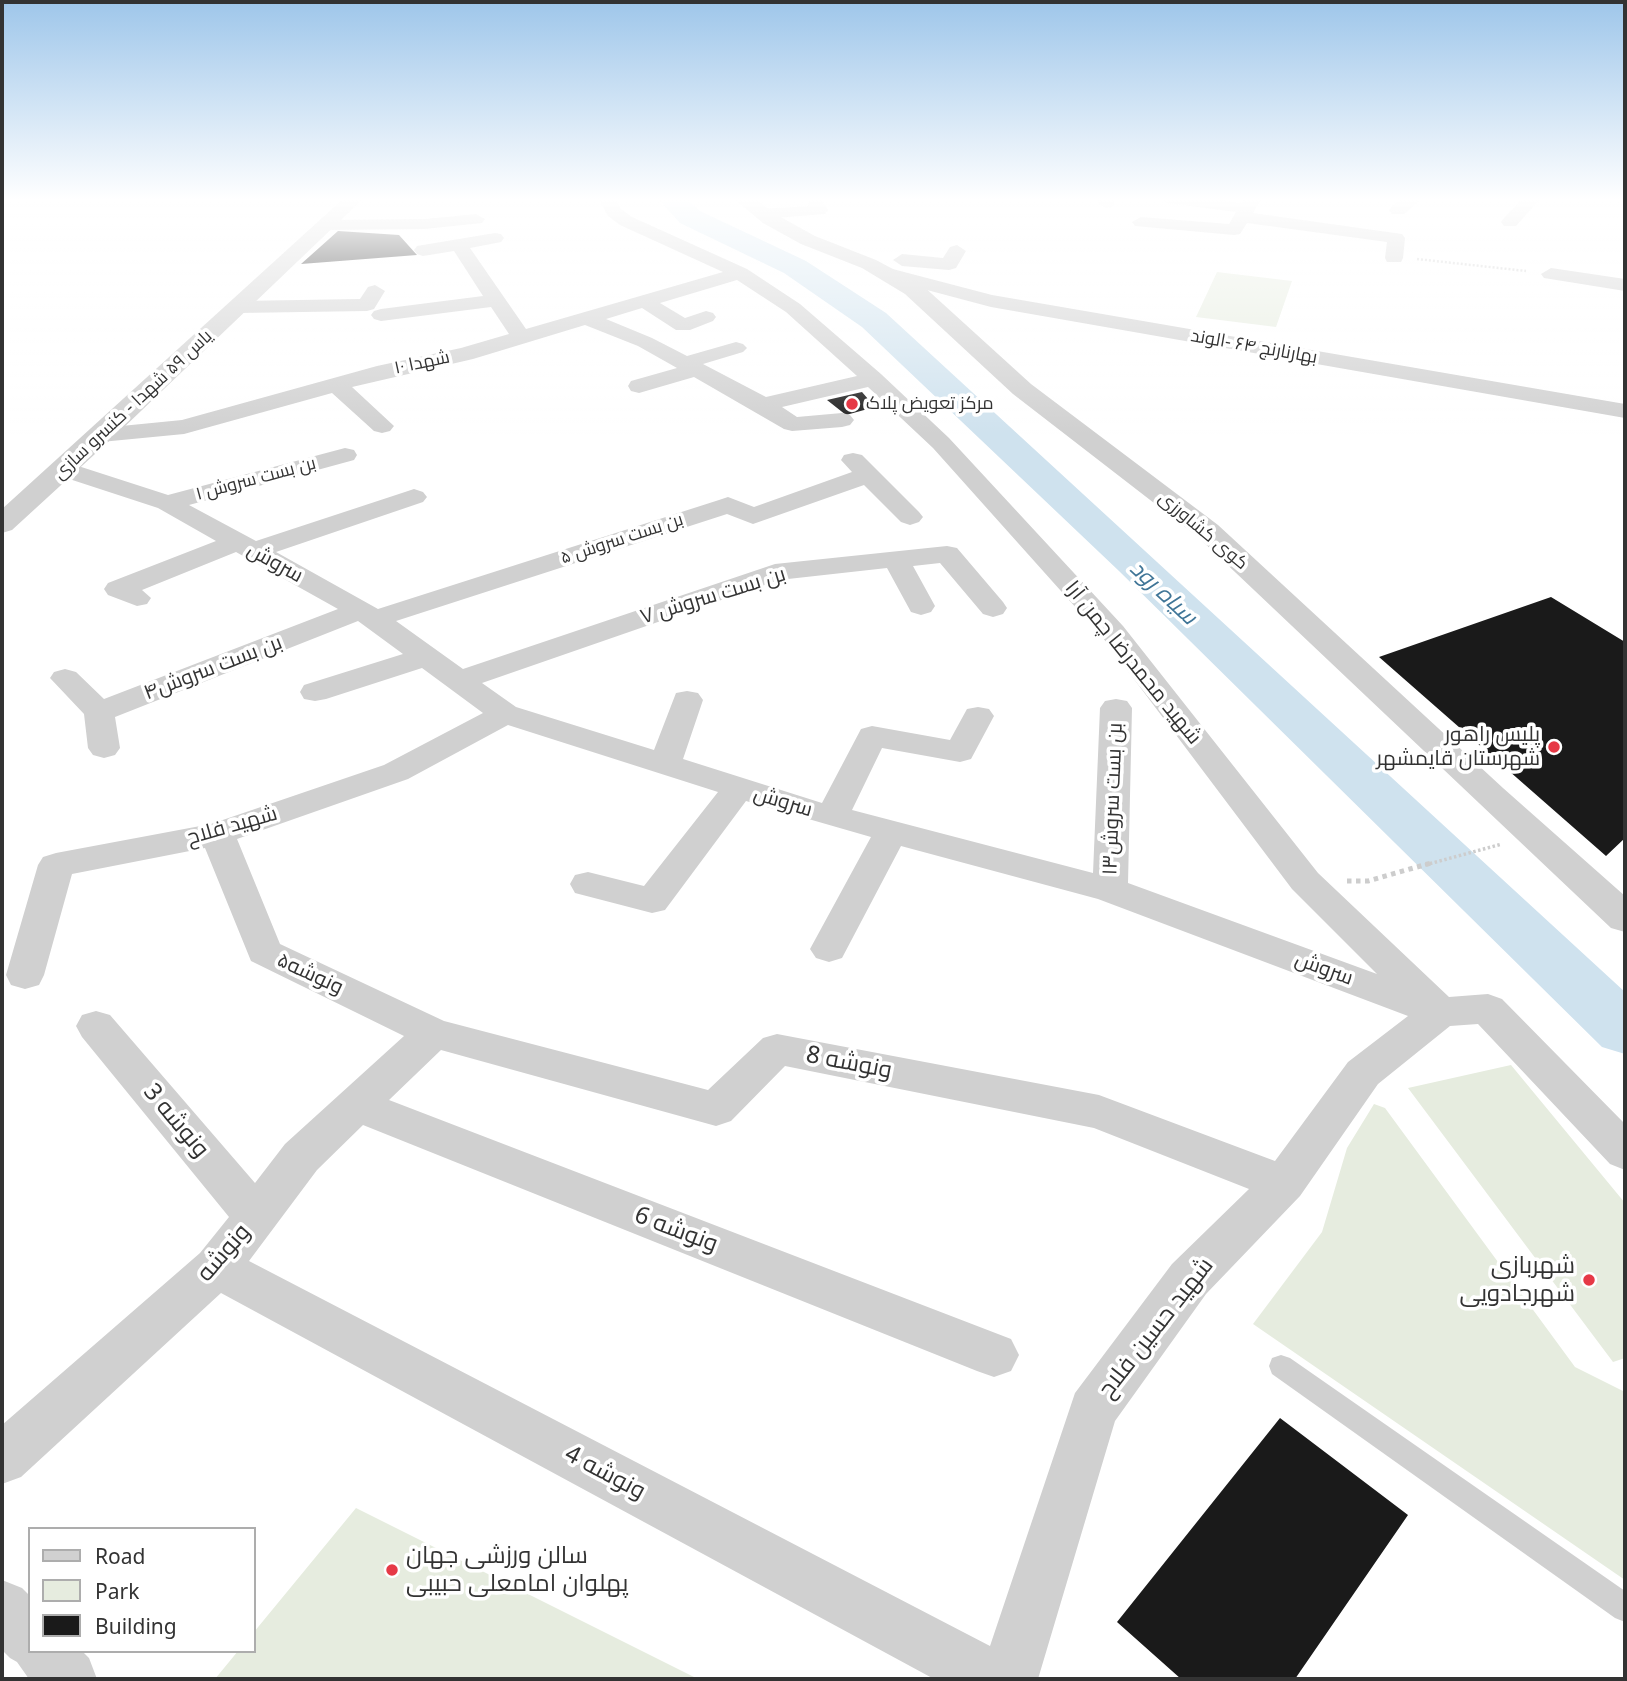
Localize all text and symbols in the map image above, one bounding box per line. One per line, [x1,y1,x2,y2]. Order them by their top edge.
street label: بهارنارنج ۶۴ -الوند [1189,325,1319,369]
street label: یاس ۵۹ شهدا - کنسرو سازی [49,326,217,484]
street label: شهدا ۱۰ [392,347,452,379]
place label: مرکز تعویض پلاک [866,393,993,415]
marker: مرکز تعویض پلاک [844,396,860,412]
street label: بن بست سروش ۱ [194,453,318,505]
street label: کوی کشاورزی [1154,487,1252,575]
street label: بن بست سروش ۵ [558,509,686,569]
street label: سروش [243,537,307,589]
water label: سیاه رود [1124,555,1202,631]
street label: بن بست سروش ۷ [637,562,789,630]
street label: شهید محمدرضا چمن آرا [1059,576,1207,750]
street label: بن بست سروش۴ [140,630,286,706]
street label: بن بست سروش۱۳ [1098,722,1128,876]
place label: پلیس راهور شهرستان قایمشهر [1376,722,1540,772]
marker: پلیس راهور شهرستان قایمشهر [1546,739,1562,755]
street label: سروش [751,781,815,823]
street label: شهید فلاح [184,801,280,851]
street label: سروش [1291,947,1357,991]
street label: ونوشه۵ [273,948,347,1000]
street label: ونوشه 8 [804,1041,894,1085]
street label: ونوشه 3 [137,1078,215,1164]
street label: ونوشه 6 [630,1201,722,1259]
street label: ونوشه [191,1218,257,1288]
street label: شهید حسین فلاح [1092,1252,1220,1404]
place label: شهربازی شهرجادویی [1459,1252,1575,1308]
marker: شهربازی شهرجادویی [1581,1272,1597,1288]
street label: ونوشه 4 [560,1440,650,1506]
legend [28,1527,256,1653]
text: Road [95,1542,145,1570]
place label: سالن ورزشی جهان پهلوان امامعلی حبیبی [406,1542,628,1598]
marker: سالن ورزشی جهان پهلوان امامعلی حبیبی [384,1562,400,1578]
text: Park [95,1577,139,1605]
text: Building [95,1612,177,1640]

